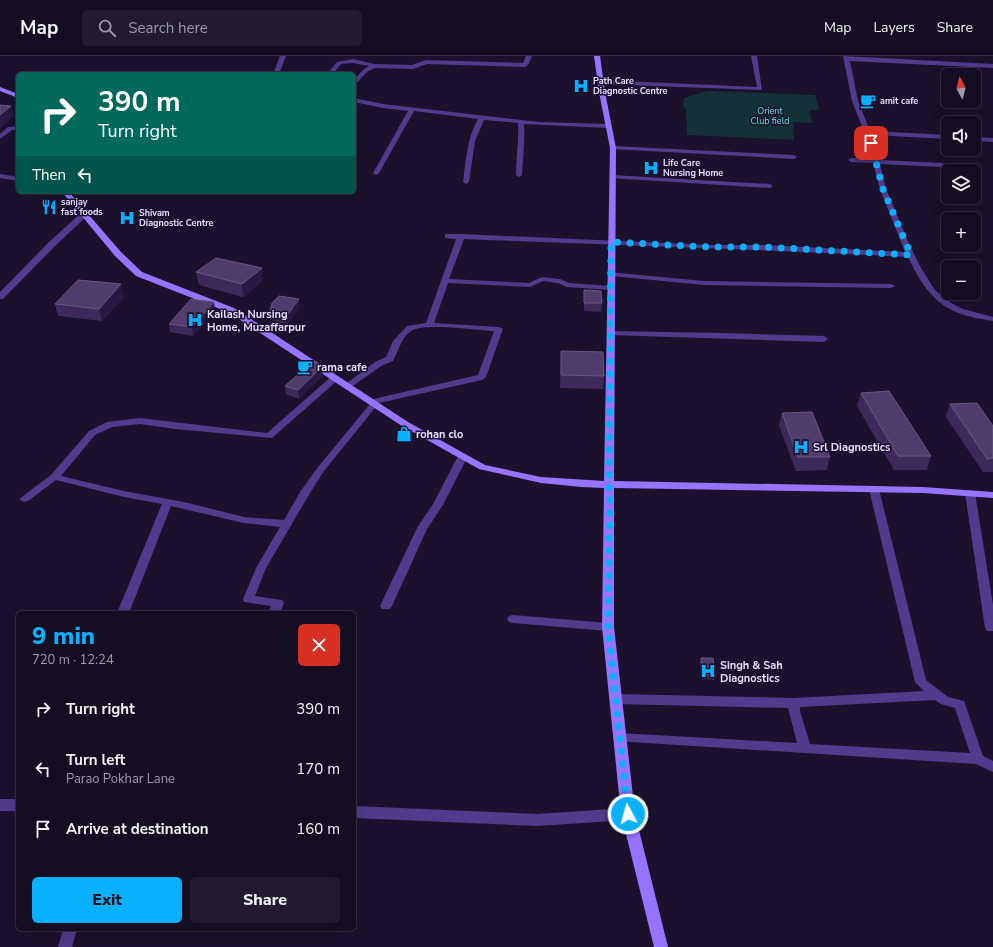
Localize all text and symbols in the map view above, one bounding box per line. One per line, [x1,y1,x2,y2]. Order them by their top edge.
search box [82,10,362,46]
text: Map [20,15,58,41]
icon: search [96,17,118,39]
text: Search here [128,18,208,38]
text: Map [824,18,851,37]
text: Layers [873,18,915,37]
text: Share [937,18,973,37]
north arrow [941,68,981,108]
map controls [941,68,981,300]
place label: Path Care Diagnostic Centre [593,75,668,97]
hospital icon: Path Care Diagnostic Centre [572,77,590,95]
text: 390 m [98,83,181,121]
icon: right [32,88,84,140]
cafe icon: amit cafe [859,92,877,110]
place label: amit cafe [880,95,918,107]
park label: Orient Club field [750,105,790,127]
button: sound [941,116,981,156]
text: Turn right [98,119,177,143]
pin [854,126,888,160]
icon: arrive [860,132,882,154]
place label: Life Care Nursing Home [663,157,723,179]
hospital icon: Life Care Nursing Home [642,159,660,177]
icon: left [74,164,96,186]
button: layers [941,164,981,204]
text: Then [32,165,66,185]
place label: sanjay fast foods [61,196,103,218]
restaurant icon: sanjay fast foods [40,198,58,216]
place label: Shivam Diagnostic Centre [139,207,214,229]
hospital icon: Shivam Diagnostic Centre [118,209,136,227]
button: + [941,212,981,252]
button: − [941,260,981,300]
place label: Kailash Nursing Home, Muzaffarpur [207,307,306,335]
hospital icon: Kailash Nursing Home, Muzaffarpur [186,311,204,329]
cafe icon: rama cafe [296,358,314,376]
place label: rama cafe [317,360,367,375]
shop icon: rohan clo [395,425,413,443]
place label: rohan clo [416,427,463,442]
hospital icon: Srl Diagnostics [792,438,810,456]
place label: Srl Diagnostics [813,440,890,455]
text: 9 min [32,620,95,652]
button: close [298,624,340,666]
text: 720 m · 12:24 [32,651,114,669]
place label: Singh & Sah Diagnostics [720,658,783,686]
hospital icon: Singh & Sah Diagnostics [699,662,717,680]
icon: right [32,698,54,720]
text: Turn right [66,699,135,719]
text: 390 m [296,699,340,719]
text: Turn left [66,750,125,770]
icon: left [32,758,54,780]
text: 170 m [296,759,340,779]
text: Parao Pokhar Lane [66,770,175,788]
position arrow [607,793,649,835]
icon: arrive [32,818,54,840]
text: Arrive at destination [66,819,209,839]
text: 160 m [296,819,340,839]
button: Exit [32,877,182,923]
button: Share [190,877,340,923]

